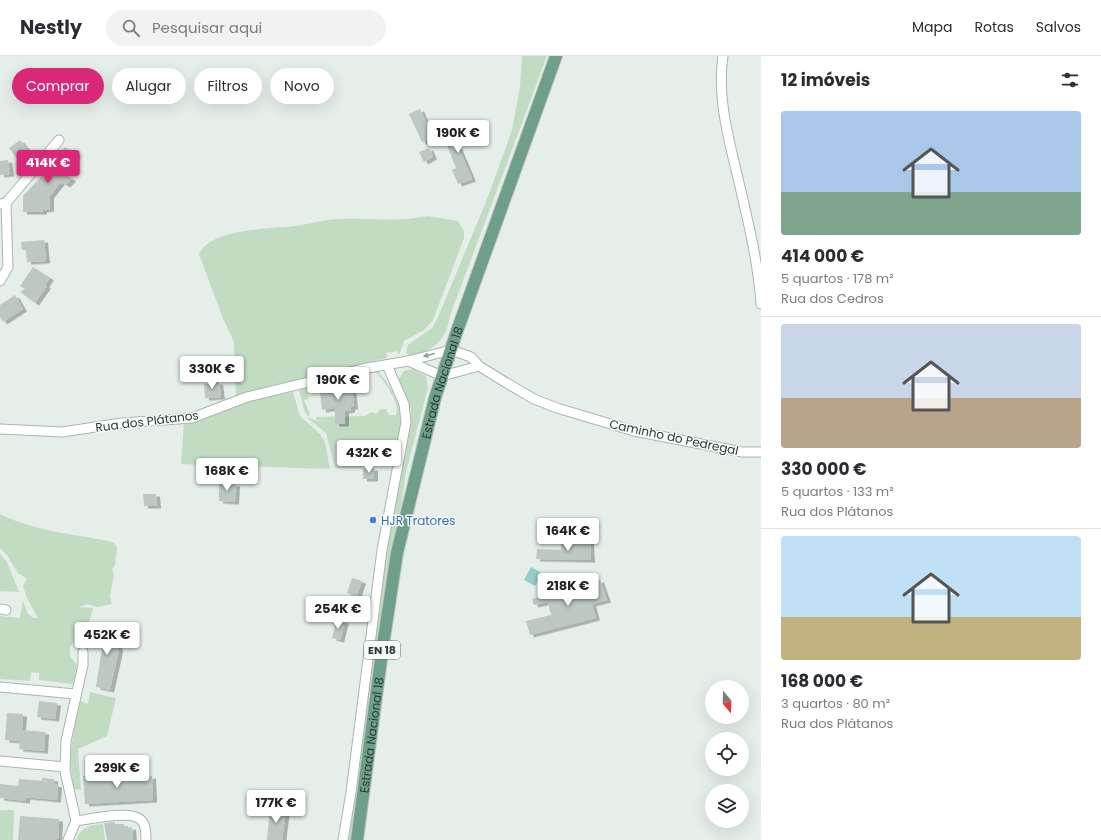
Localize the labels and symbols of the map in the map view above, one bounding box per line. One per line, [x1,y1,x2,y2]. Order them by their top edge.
pin: 190K € [425,120,491,154]
pin: 414K € [15,150,81,184]
street label: Estrada Nacional 18 [417,324,467,441]
one-way arrow [423,352,435,358]
pin: 330K € [179,356,245,390]
pin: 190K € [305,367,371,401]
street label: Rua dos Plátanos [95,406,199,436]
street label: Caminho do Pedregal [608,415,740,459]
pin: 432K € [336,440,402,474]
pin: 168K € [194,458,260,492]
place label: HJR Tratores [381,512,455,529]
marker: HJR Tratores [368,515,378,525]
pin: 164K € [535,518,601,552]
pin: 218K € [535,573,601,607]
pin: 254K € [305,596,371,630]
pin: 452K € [74,622,140,656]
road number: EN 18 [364,641,400,659]
street label: Estrada Nacional 18 [355,676,387,794]
north arrow [705,680,749,724]
pin: 299K € [84,755,150,789]
pin: 177K € [243,790,309,824]

